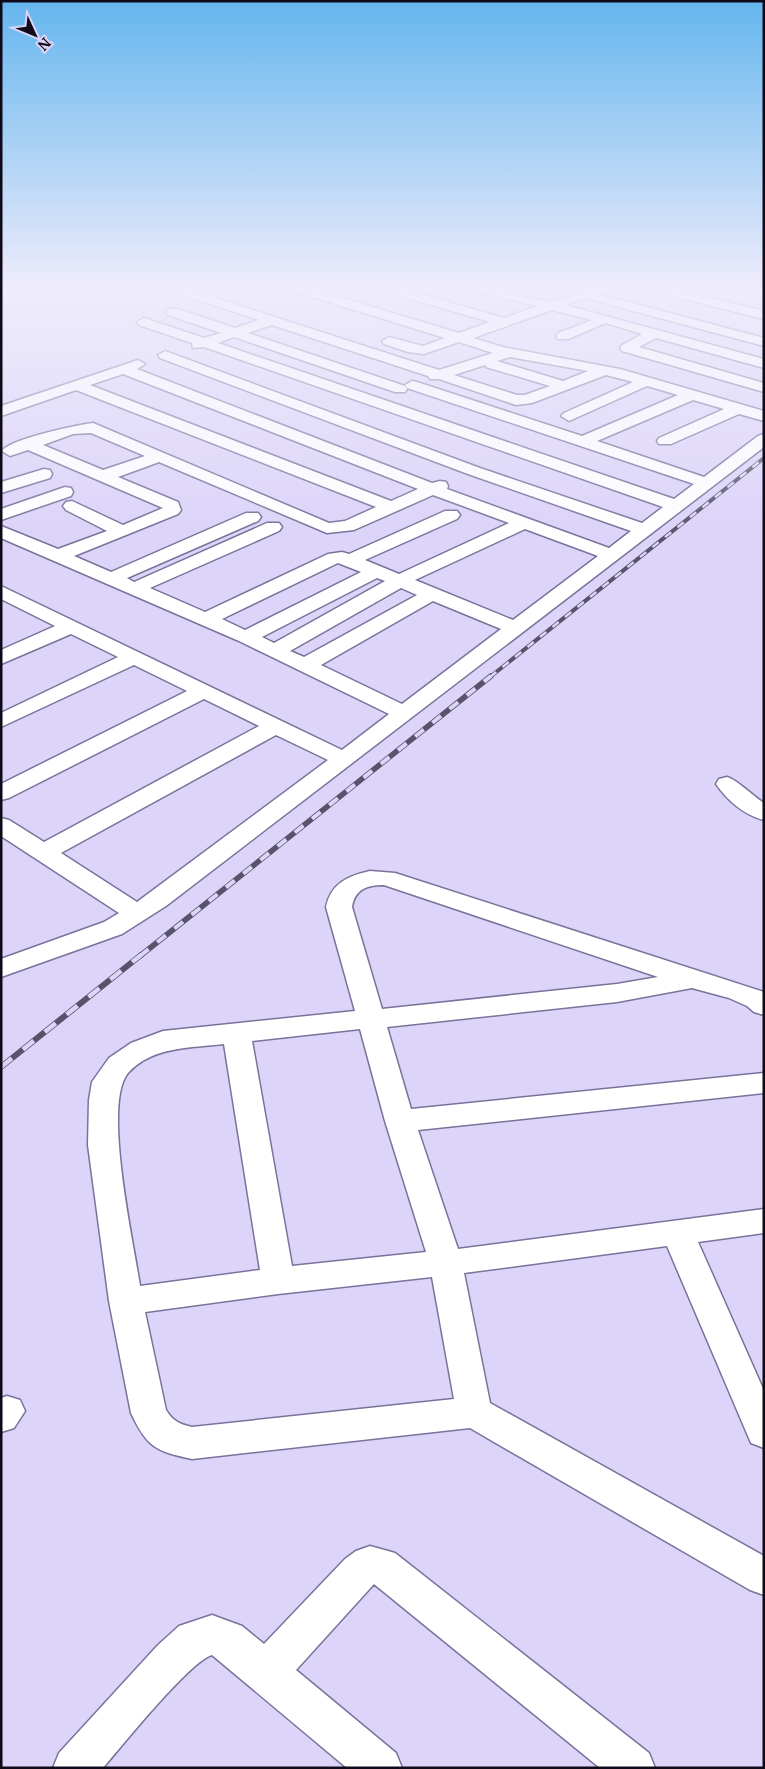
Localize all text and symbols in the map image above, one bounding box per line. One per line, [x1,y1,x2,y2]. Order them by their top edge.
north arrow [10,10,60,60]
text: N [34,34,55,54]

